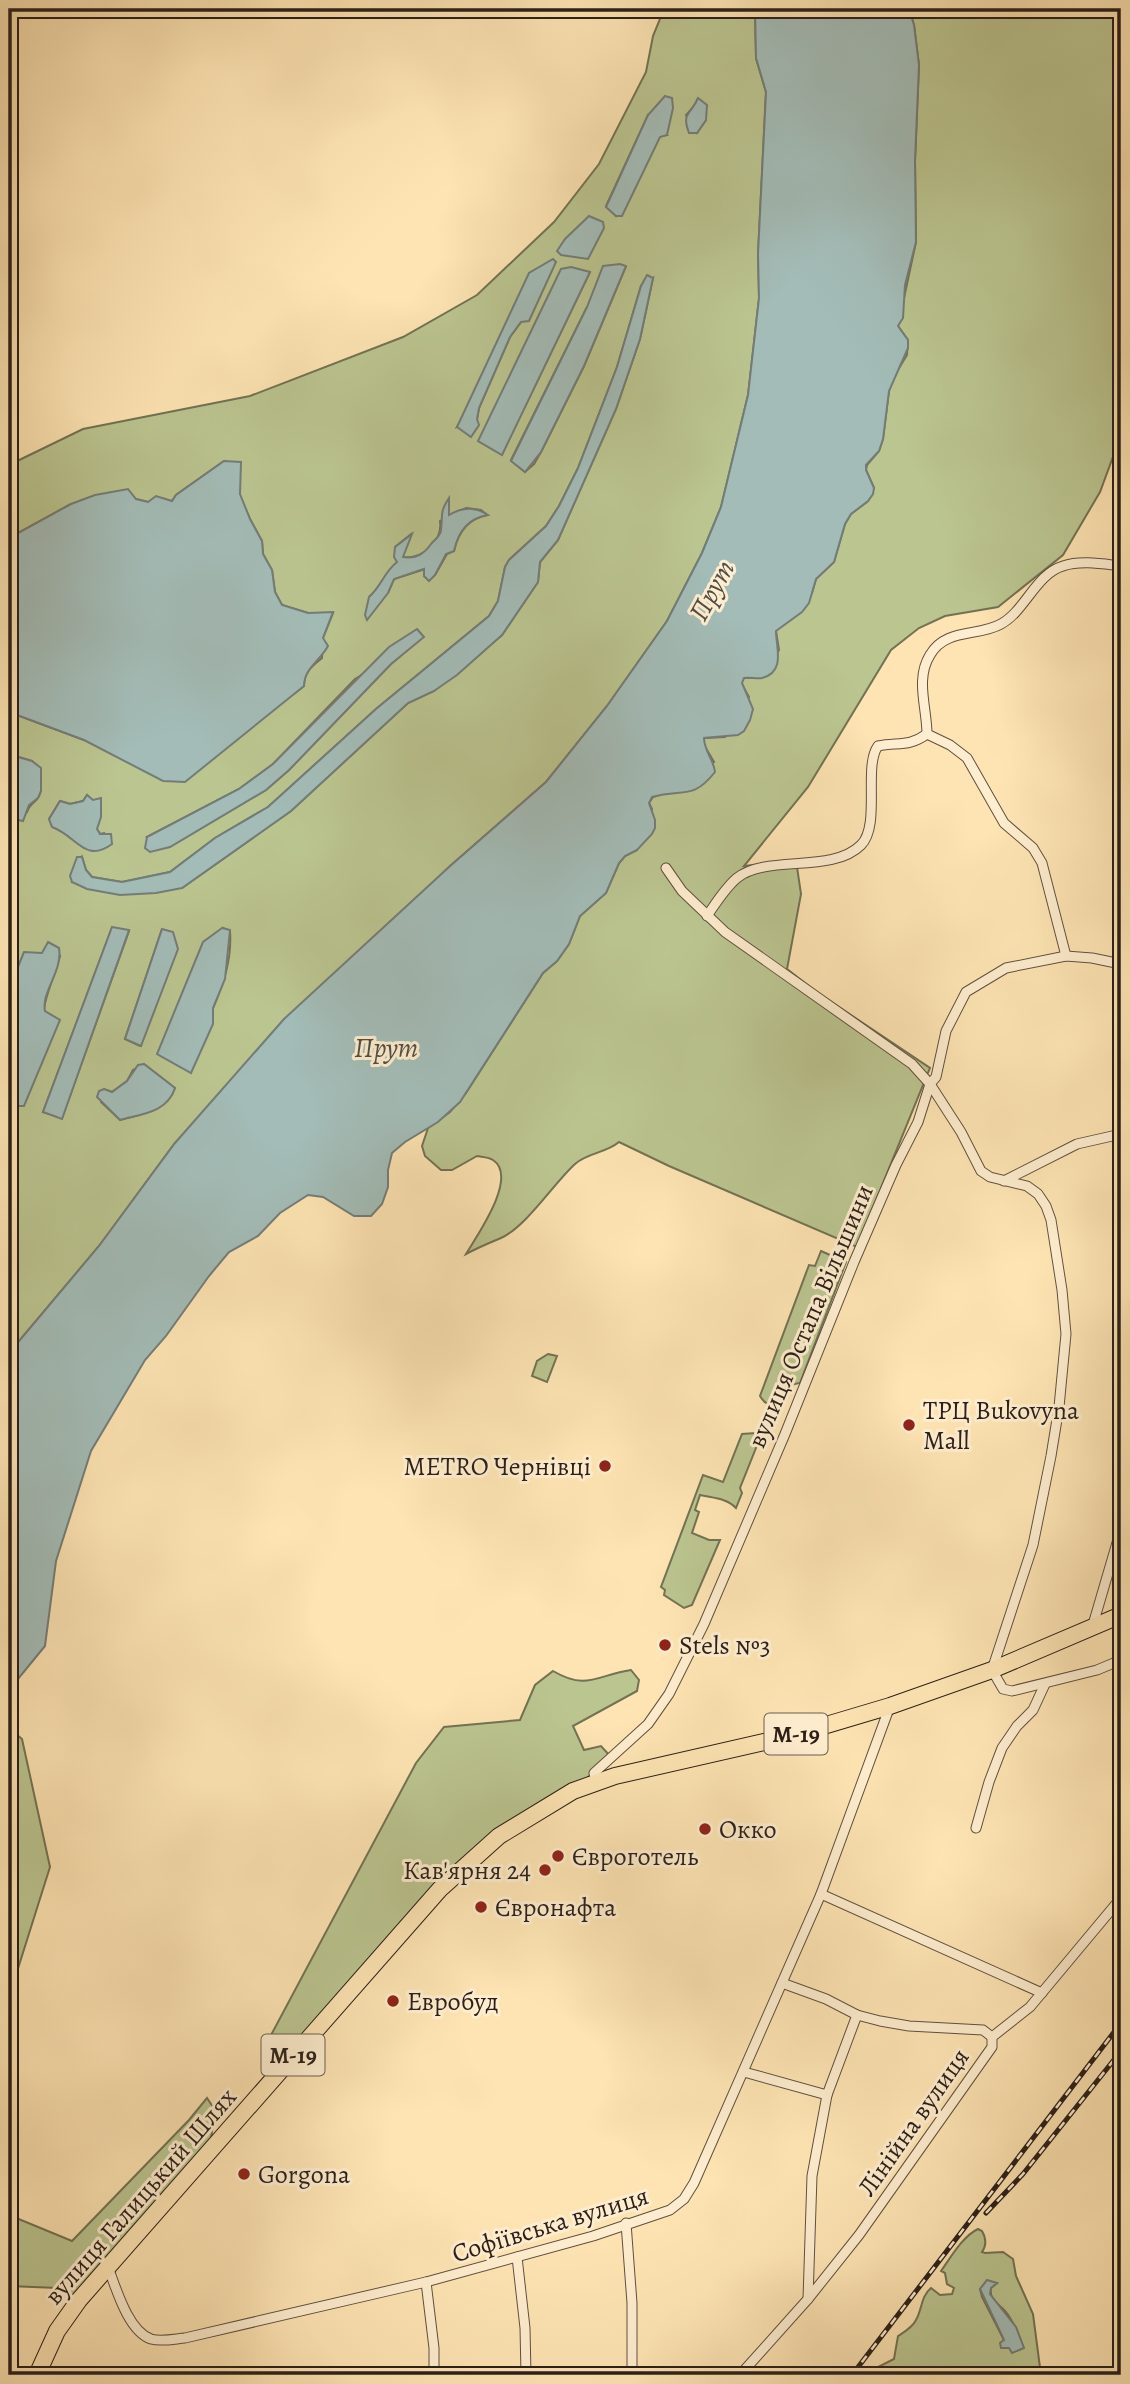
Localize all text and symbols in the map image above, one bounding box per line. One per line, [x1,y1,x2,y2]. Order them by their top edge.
water label: Прут [680,553,744,628]
water label: Прут [354,1029,418,1067]
street label: вулиця Остапа Вільшини [739,1179,882,1453]
place label: ТРЦ Bukovyna Mall [923,1393,1079,1458]
marker: ТРЦ Bukovyna Mall [901,1417,917,1433]
place label: METRO Чернівці [403,1449,591,1484]
marker: METRO Чернівці [597,1458,613,1474]
place label: Stels №3 [679,1628,771,1663]
marker: Stels №3 [657,1637,673,1653]
road number: М-19 [764,1714,828,1754]
place label: Окко [719,1812,777,1847]
marker: Окко [697,1821,713,1837]
place label: Євроготель [572,1839,698,1874]
marker: Євроготель [550,1848,566,1864]
place label: Кав'ярня 24 [403,1853,531,1888]
marker: Кав'ярня 24 [537,1862,553,1878]
place label: Євронафта [495,1890,616,1925]
marker: Євронафта [473,1899,489,1915]
place label: Евробуд [407,1984,499,2019]
marker: Евробуд [385,1993,401,2009]
road number: М-19 [262,2034,324,2076]
street label: Лінійна вулиця [849,2041,977,2203]
street label: вулиця Галицький Шлях [36,2080,245,2312]
place label: Gorgona [258,2157,350,2192]
marker: Gorgona [236,2166,252,2182]
street label: Софіївська вулиця [448,2178,653,2271]

